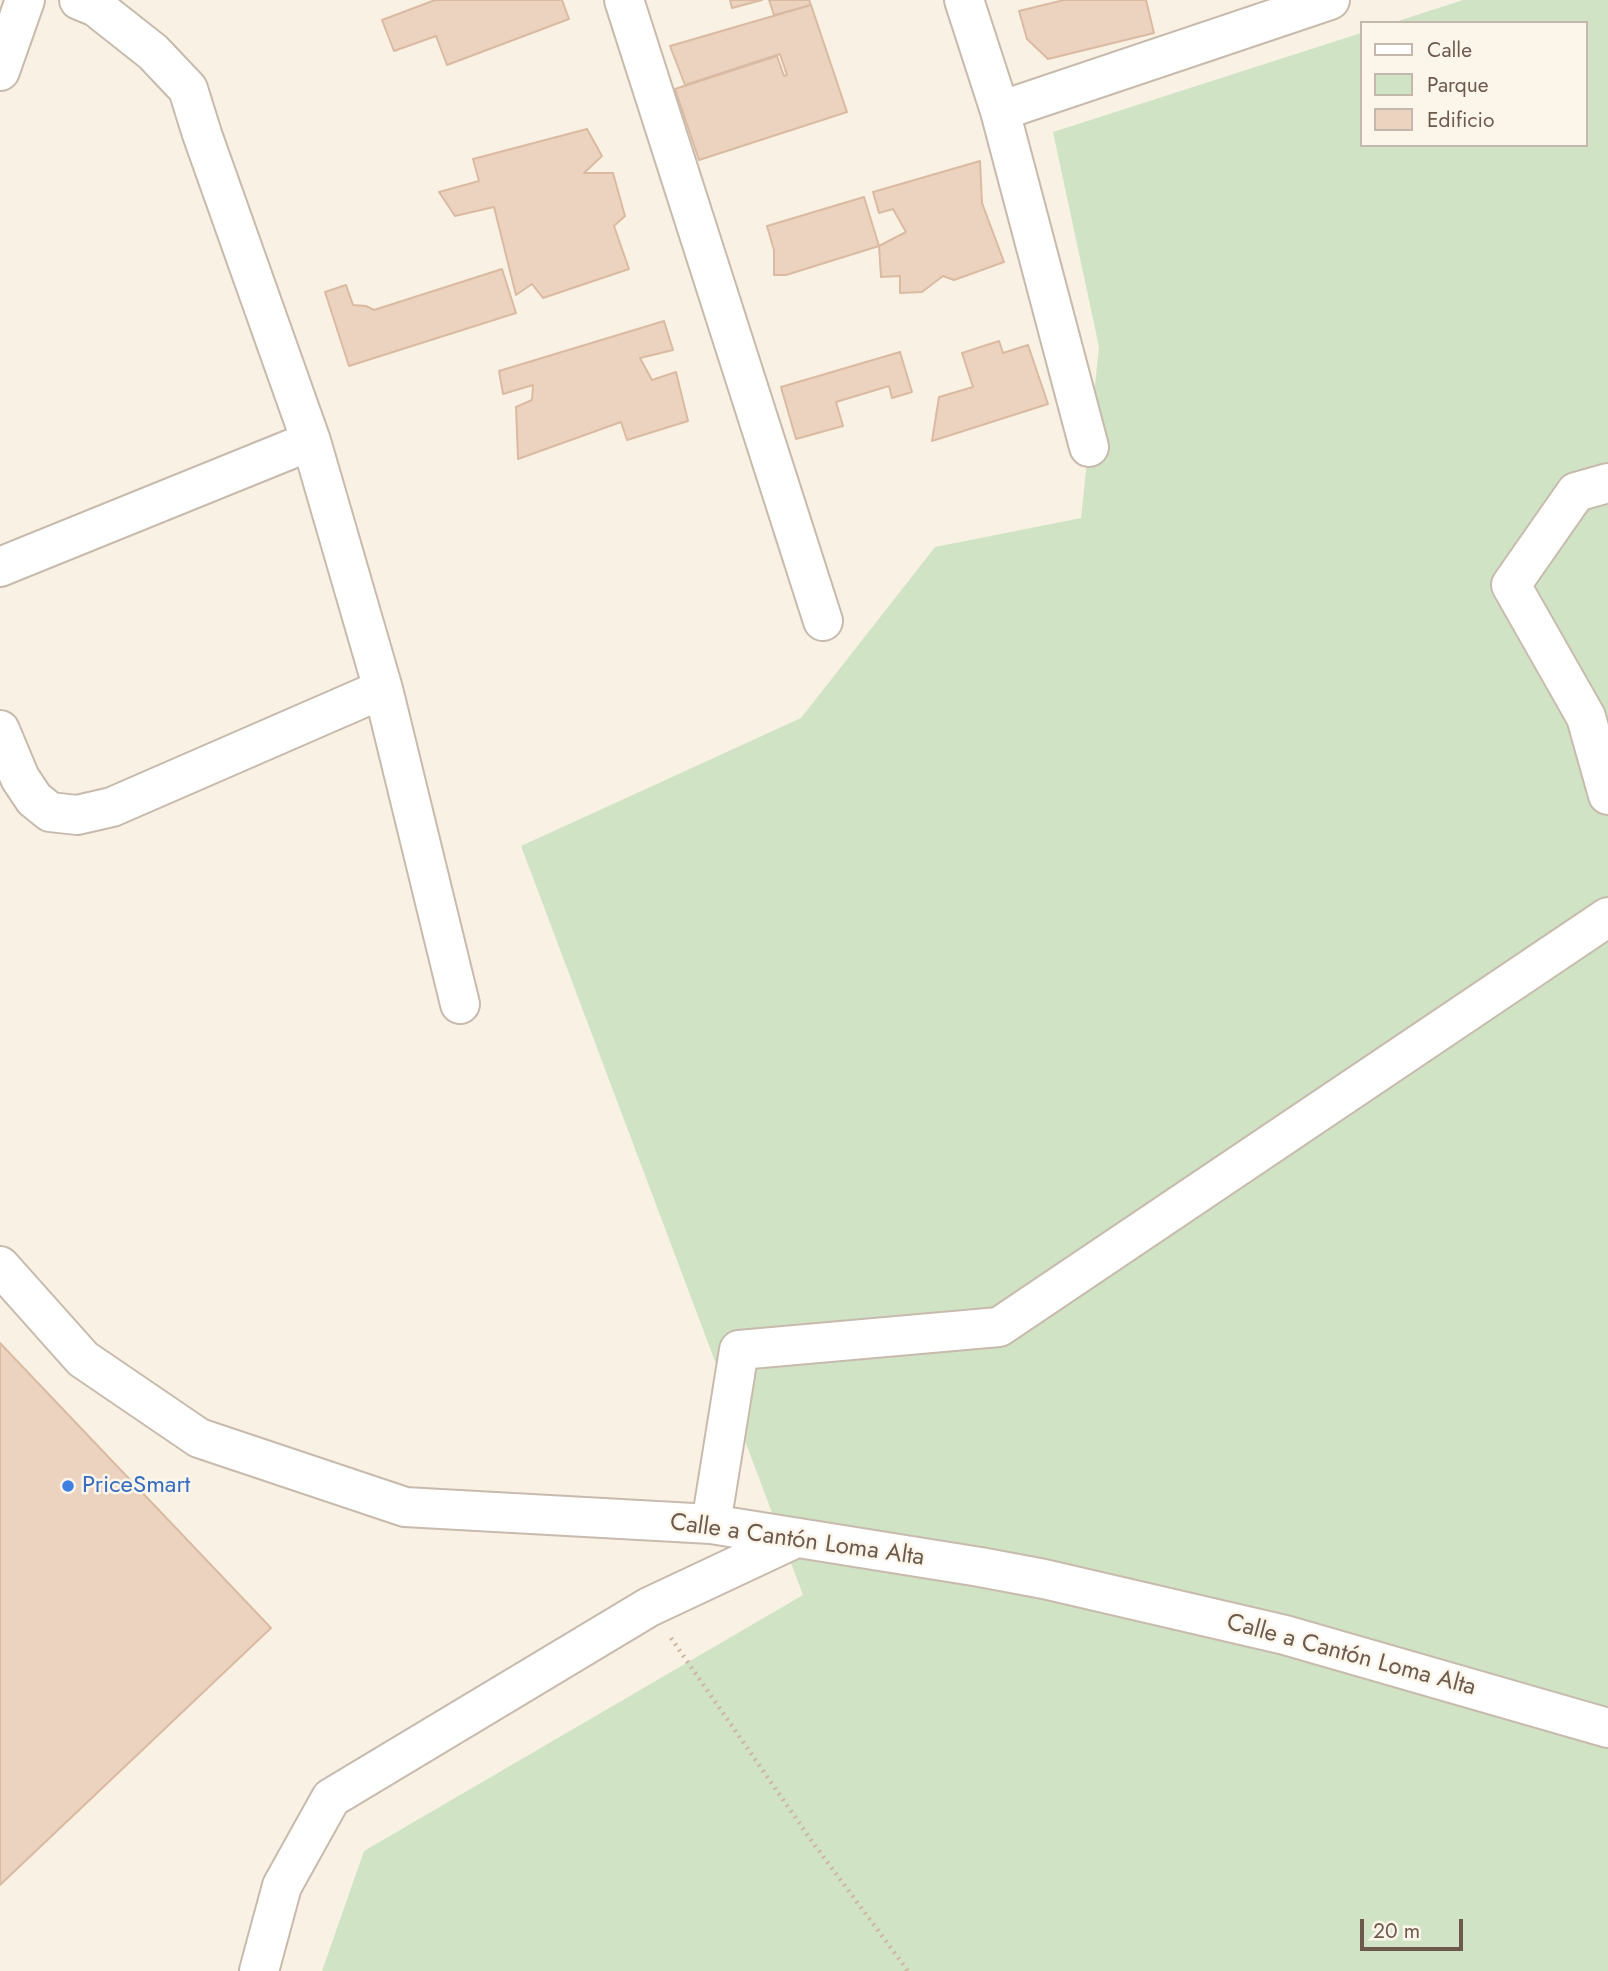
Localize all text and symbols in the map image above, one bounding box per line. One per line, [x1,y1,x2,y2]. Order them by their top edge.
legend [1360,21,1587,147]
text: Calle [1427,35,1472,65]
text: Parque [1427,70,1489,100]
text: Edificio [1427,105,1494,135]
place label: PriceSmart [82,1472,190,1500]
marker: PriceSmart [60,1478,76,1494]
street label: Calle a Cantón Loma Alta [668,1509,926,1573]
street label: Calle a Cantón Loma Alta [1223,1609,1479,1703]
scale bar [1363,1904,1466,1948]
text: 20 m [1373,1916,1420,1946]

